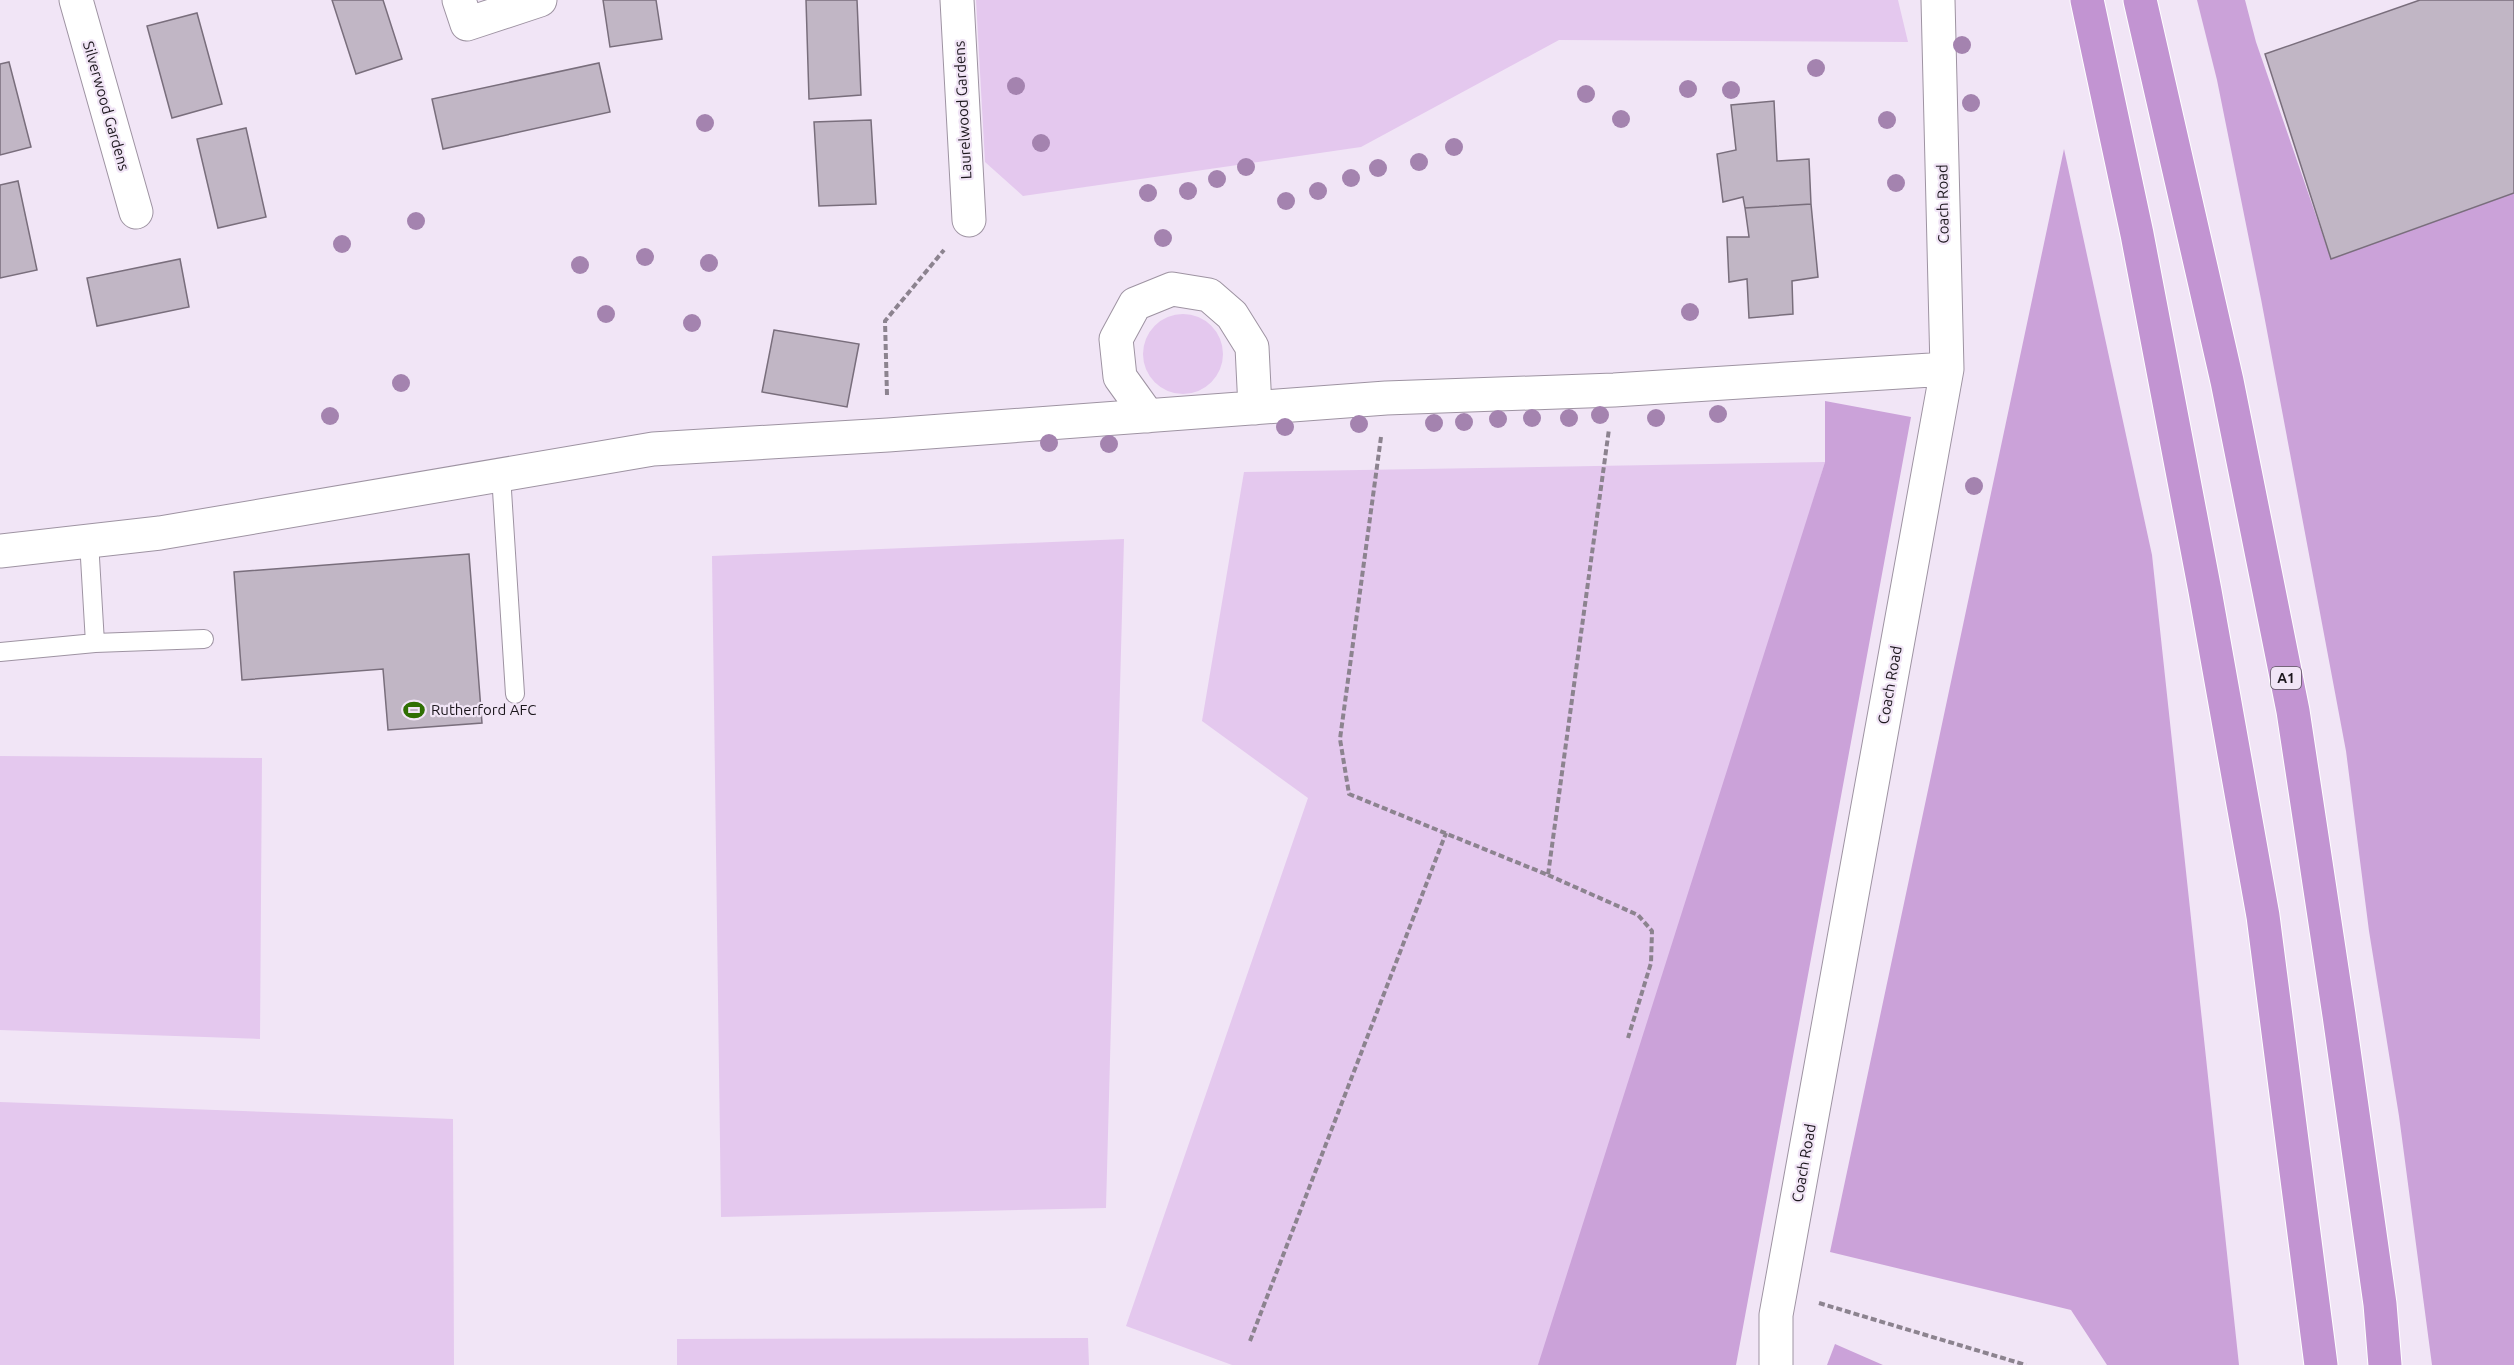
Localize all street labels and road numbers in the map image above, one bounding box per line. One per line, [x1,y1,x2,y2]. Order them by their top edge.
street label: Silverwood Gardens [80,39,133,173]
street label: Laurelwood Gardens [950,40,975,180]
street label: Coach Road [1933,164,1952,244]
street label: Coach Road [1874,644,1905,725]
road number: A1 [2271,667,2301,689]
street label: Coach Road [1788,1122,1819,1203]

